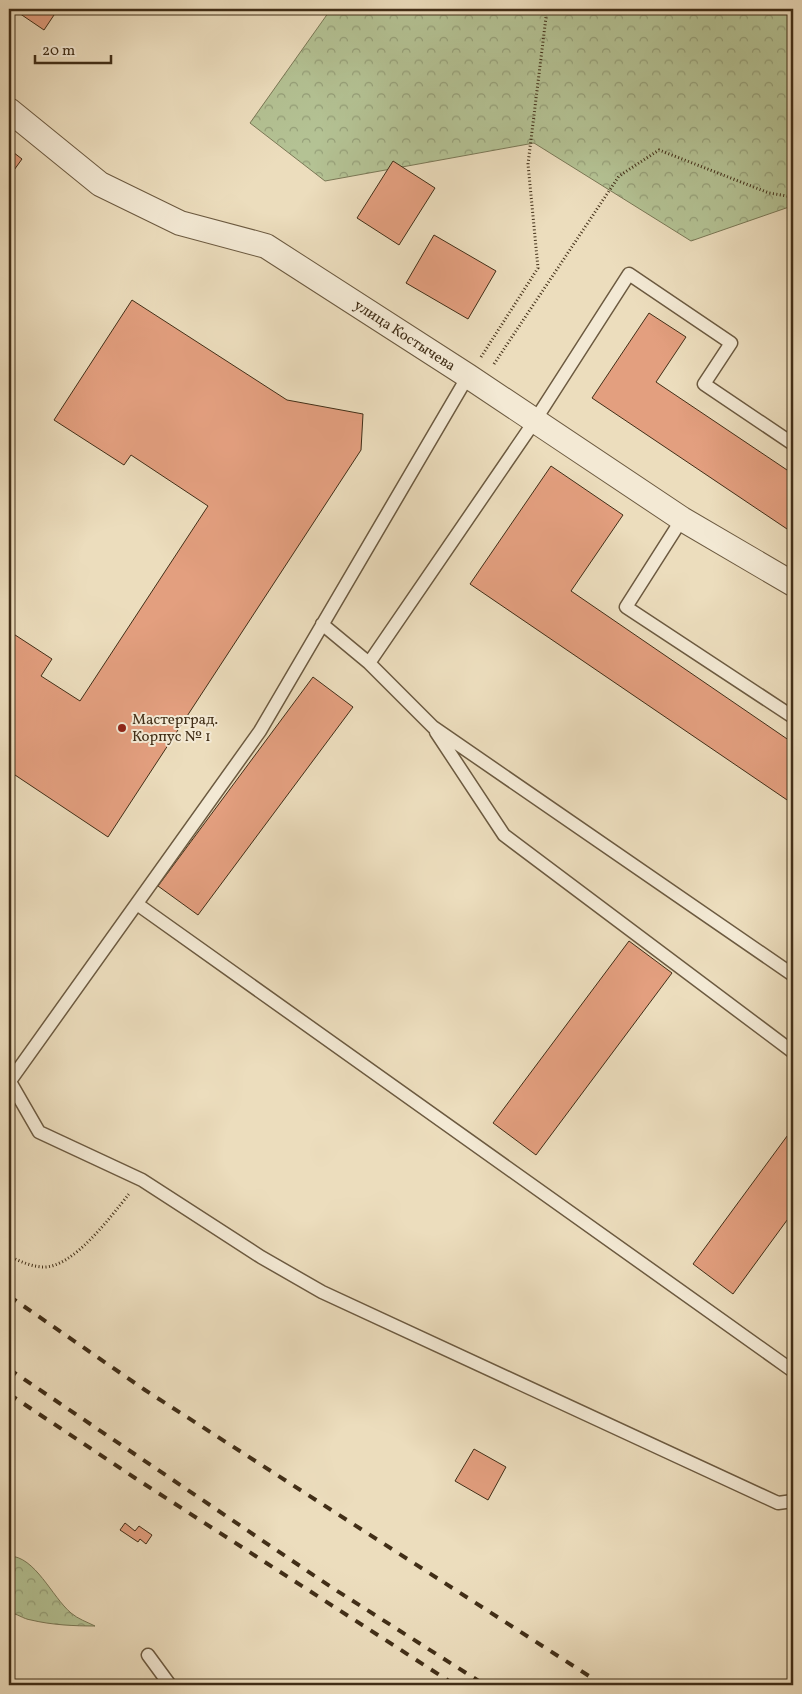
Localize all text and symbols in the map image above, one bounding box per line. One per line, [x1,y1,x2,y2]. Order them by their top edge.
scale bar [35,32,111,64]
text: 20 m [42,41,75,62]
street label: улица Костычева [349,295,459,377]
place label: Мастерград. Корпус № 1 [132,710,218,748]
marker: Мастерград. Корпус № 1 [116,722,128,734]

